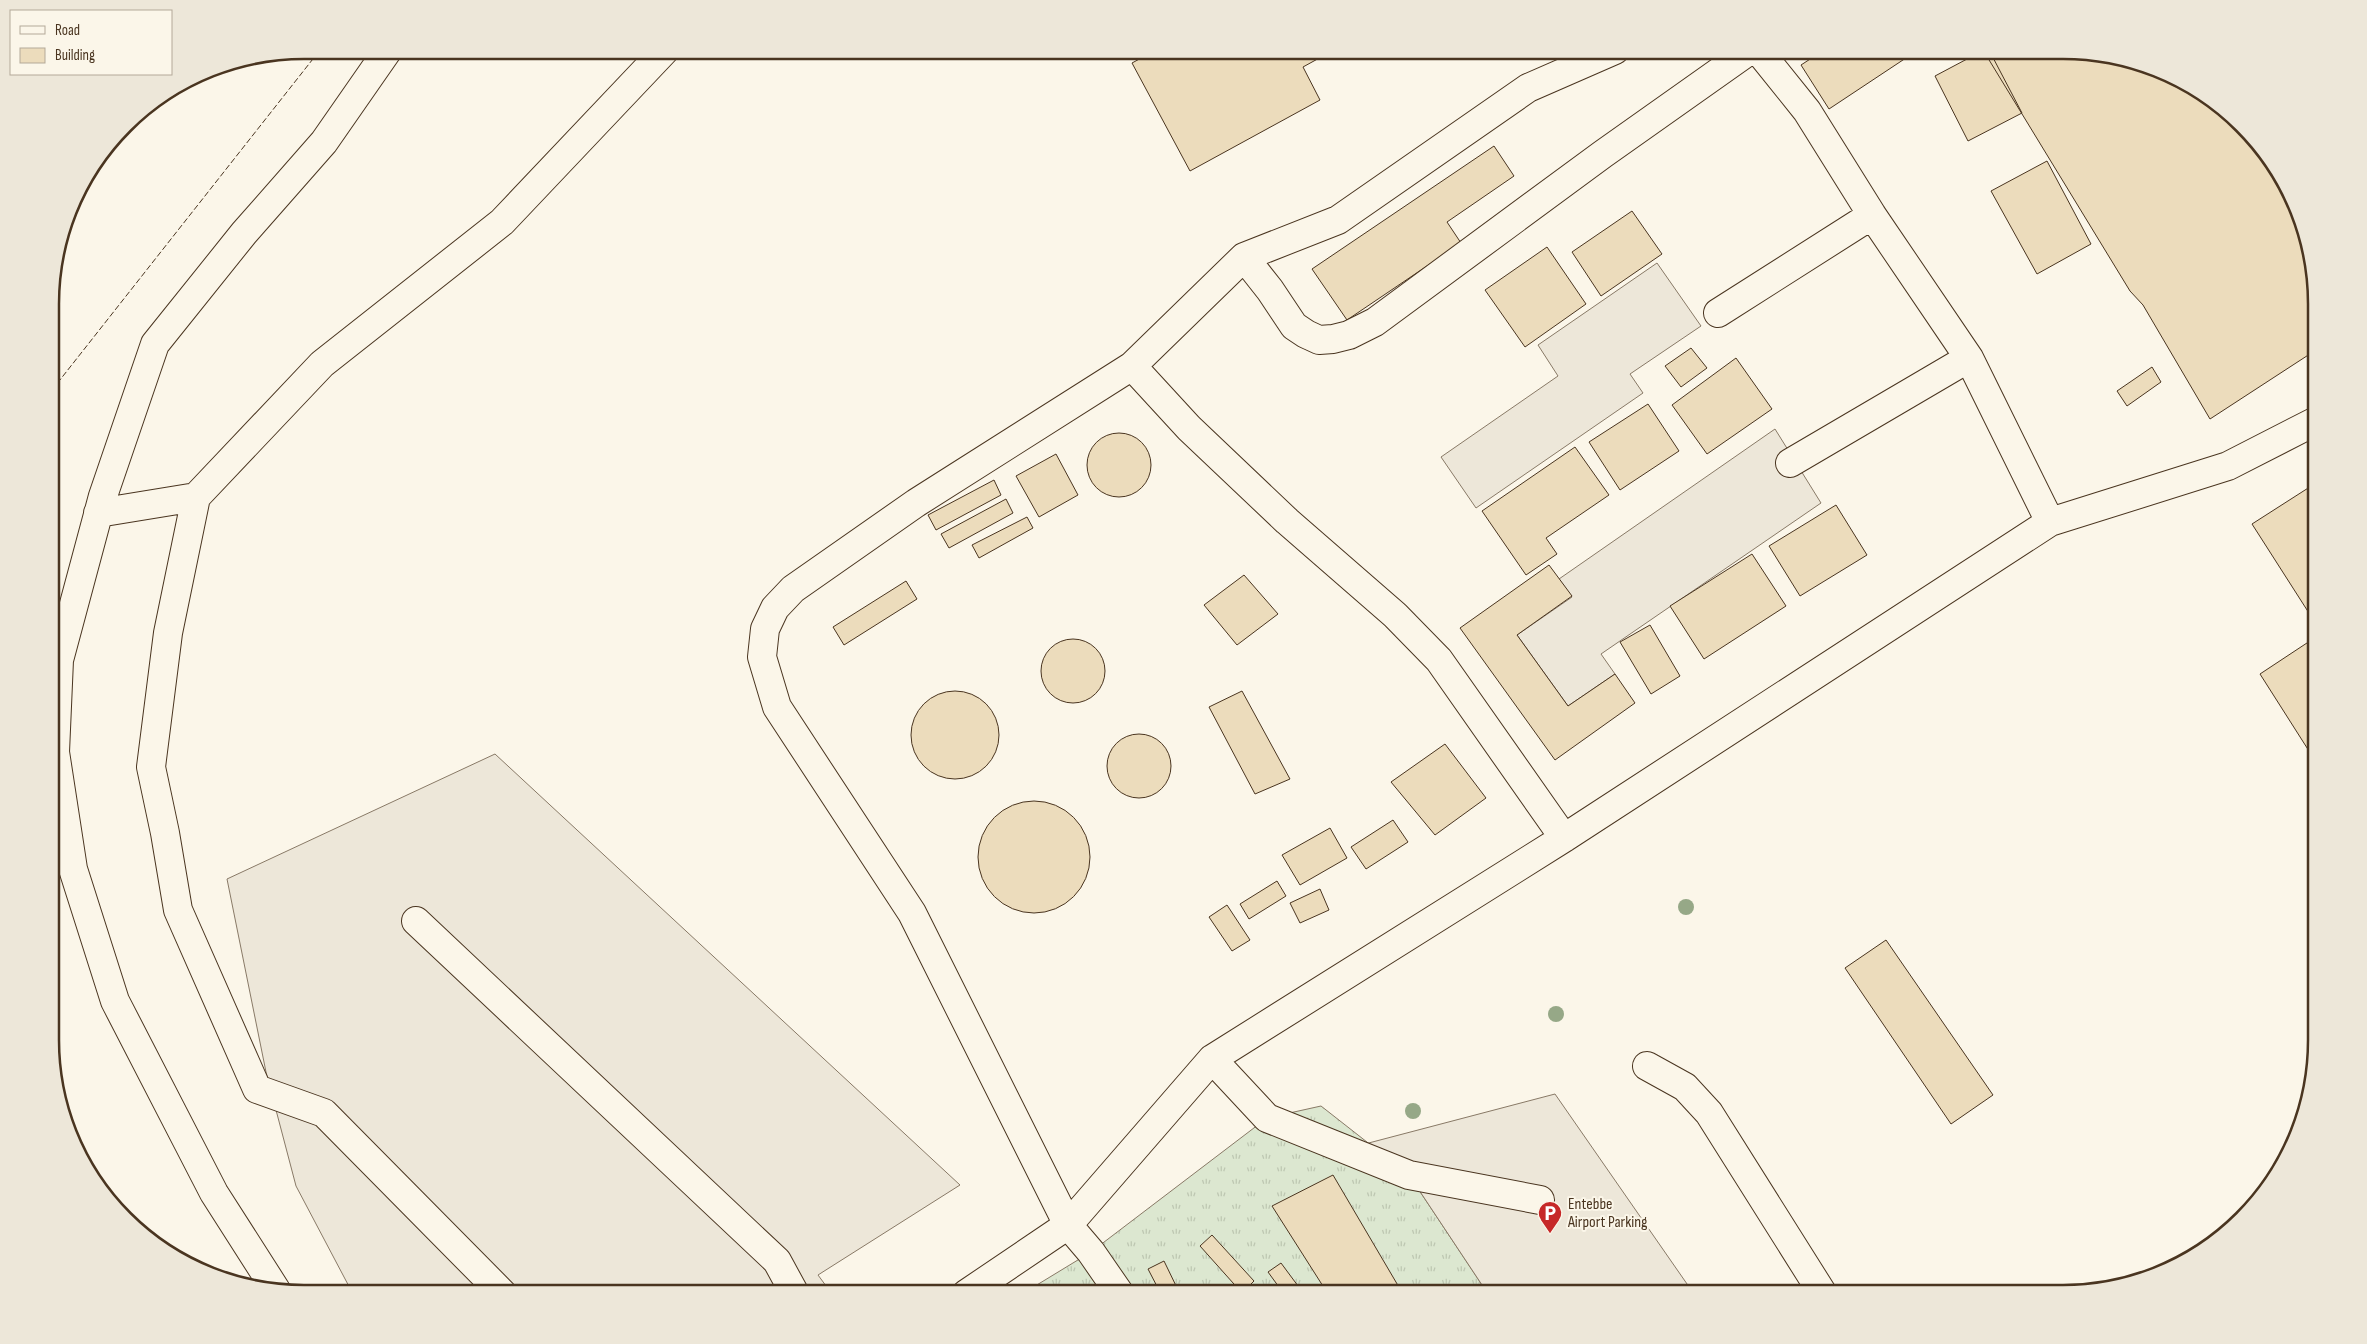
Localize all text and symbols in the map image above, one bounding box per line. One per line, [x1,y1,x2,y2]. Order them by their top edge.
legend [10,10,172,75]
text: Road [55,21,80,40]
text: Building [55,46,95,65]
place label: Entebbe Airport Parking [1567,1195,1648,1232]
parking icon: Entebbe Airport Parking [1537,1200,1563,1234]

